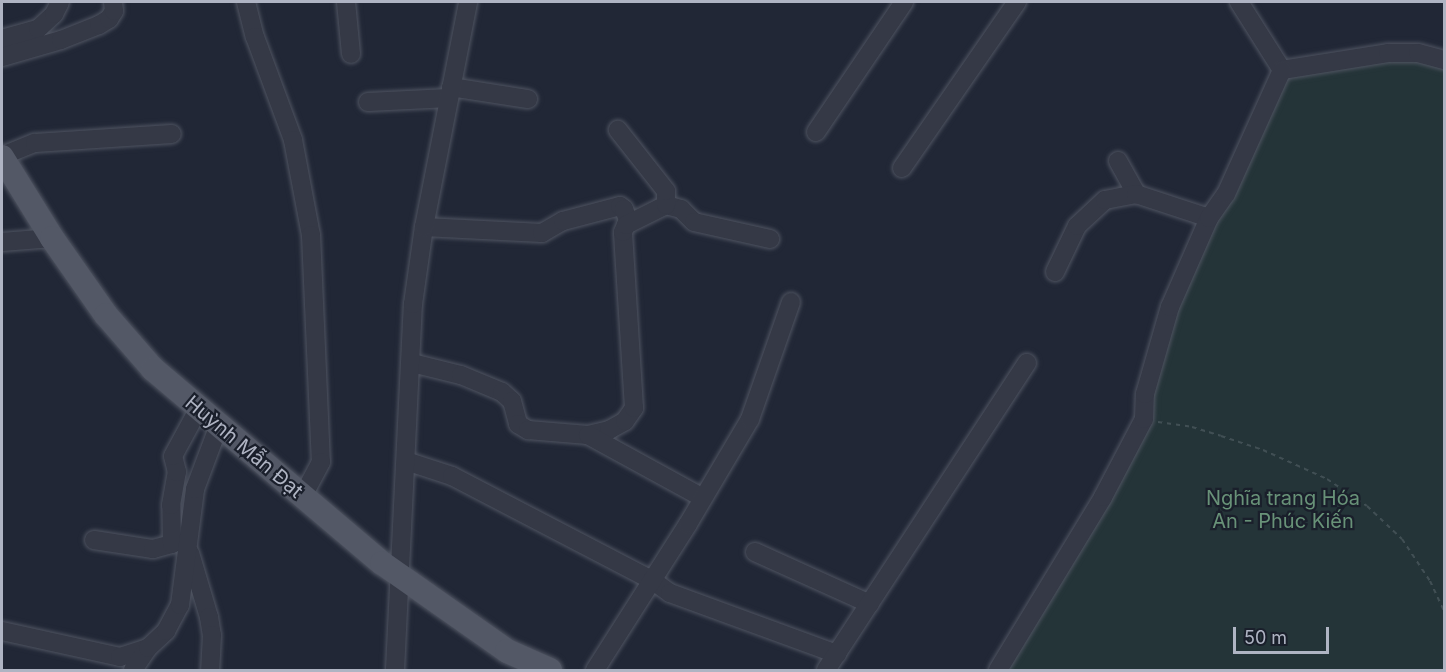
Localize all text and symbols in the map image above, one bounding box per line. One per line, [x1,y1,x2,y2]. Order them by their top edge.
street label: Huỳnh Mẫn Đạt [180,391,308,503]
park label: Nghĩa trang Hóa An - Phúc Kiến [1206,487,1360,534]
scale bar [1236,615,1332,653]
text: 50 m [1244,627,1287,648]

